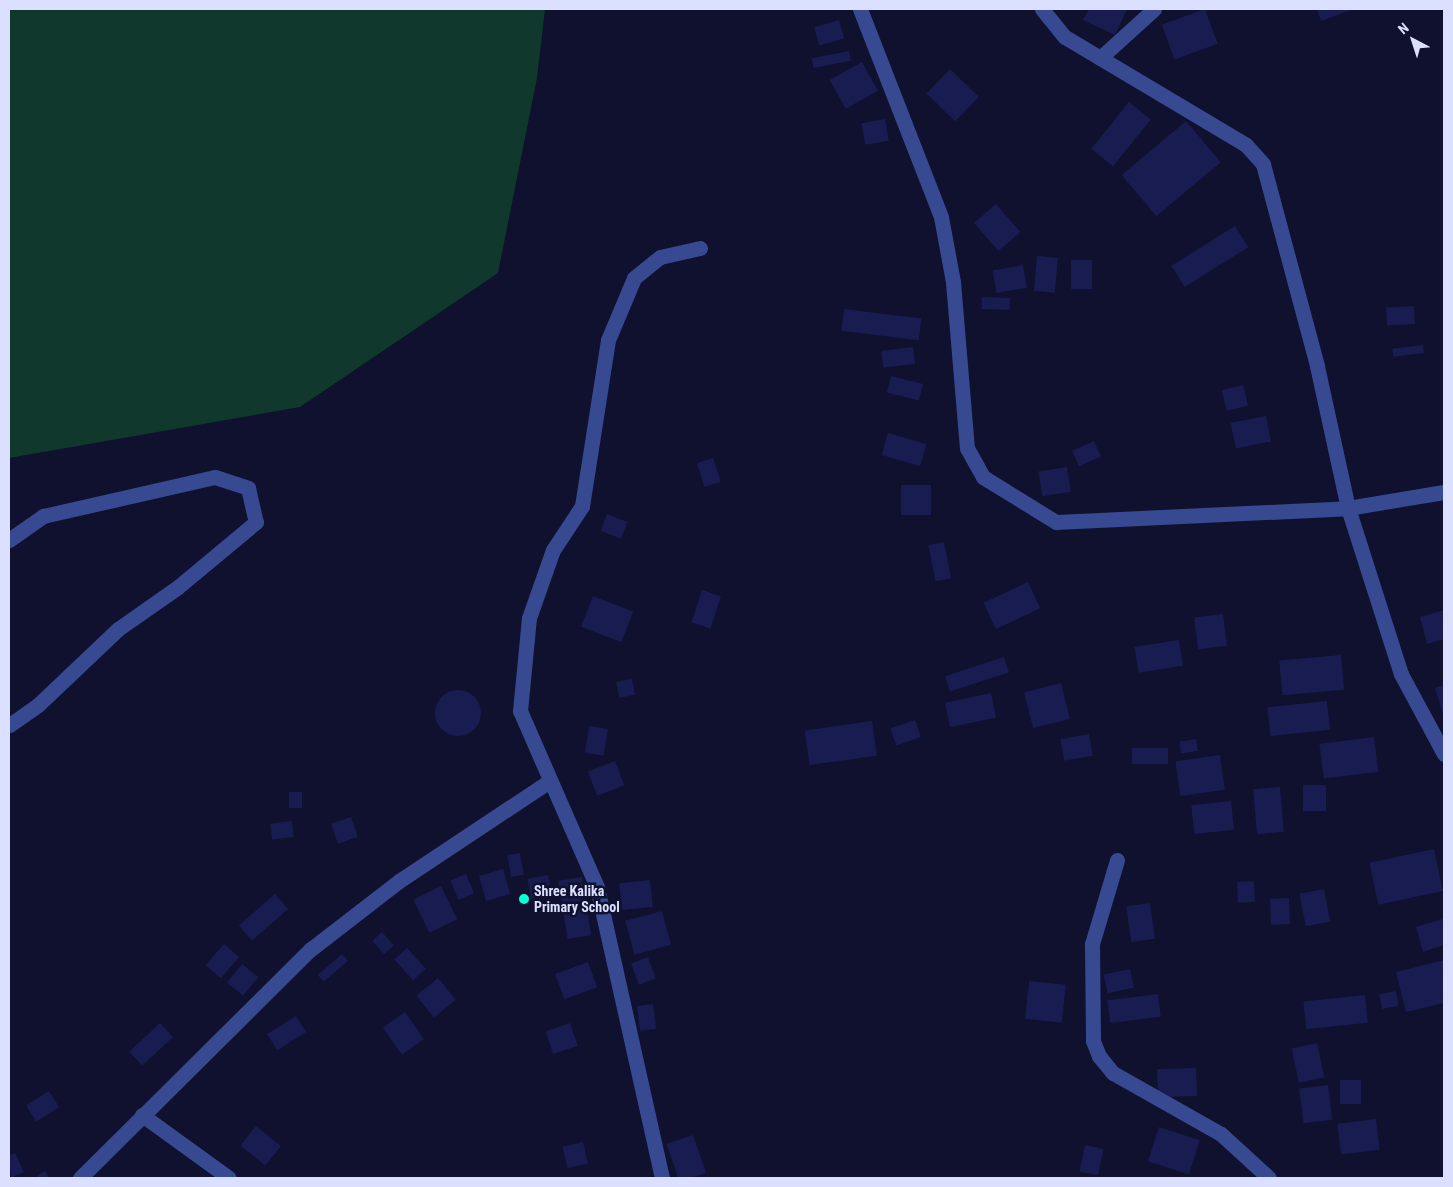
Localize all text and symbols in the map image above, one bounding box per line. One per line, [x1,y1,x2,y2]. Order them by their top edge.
north arrow [1388,15,1438,65]
text: N [1395,20,1412,37]
place label: Shree Kalika Primary School [534,883,620,916]
marker: Shree Kalika Primary School [518,893,530,905]

